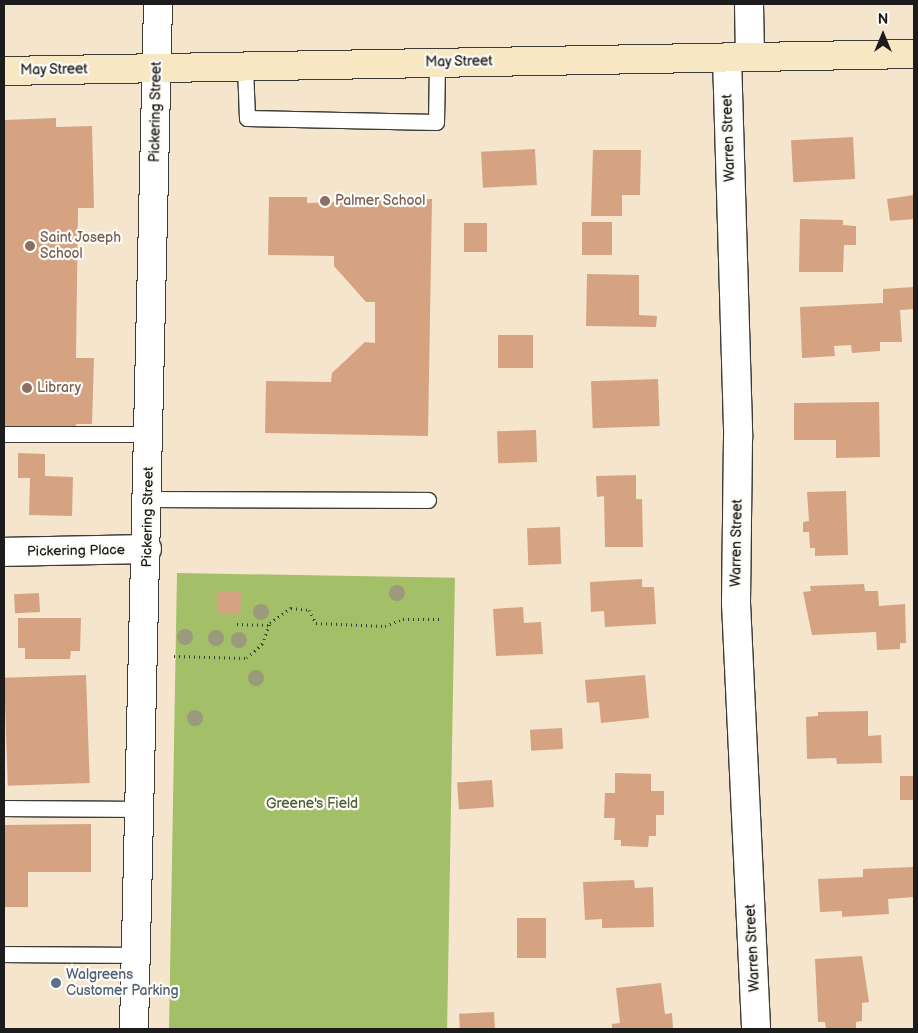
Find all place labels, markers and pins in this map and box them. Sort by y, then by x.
place label: Palmer School [335,193,426,209]
marker: Palmer School [319,195,331,207]
place label: Saint Joseph School [40,230,122,262]
marker: Saint Joseph School [24,240,36,252]
place label: Library [37,380,81,396]
marker: Library [21,382,33,394]
place label: Walgreens Customer Parking [66,967,179,1000]
marker: Walgreens Customer Parking [50,977,62,989]

